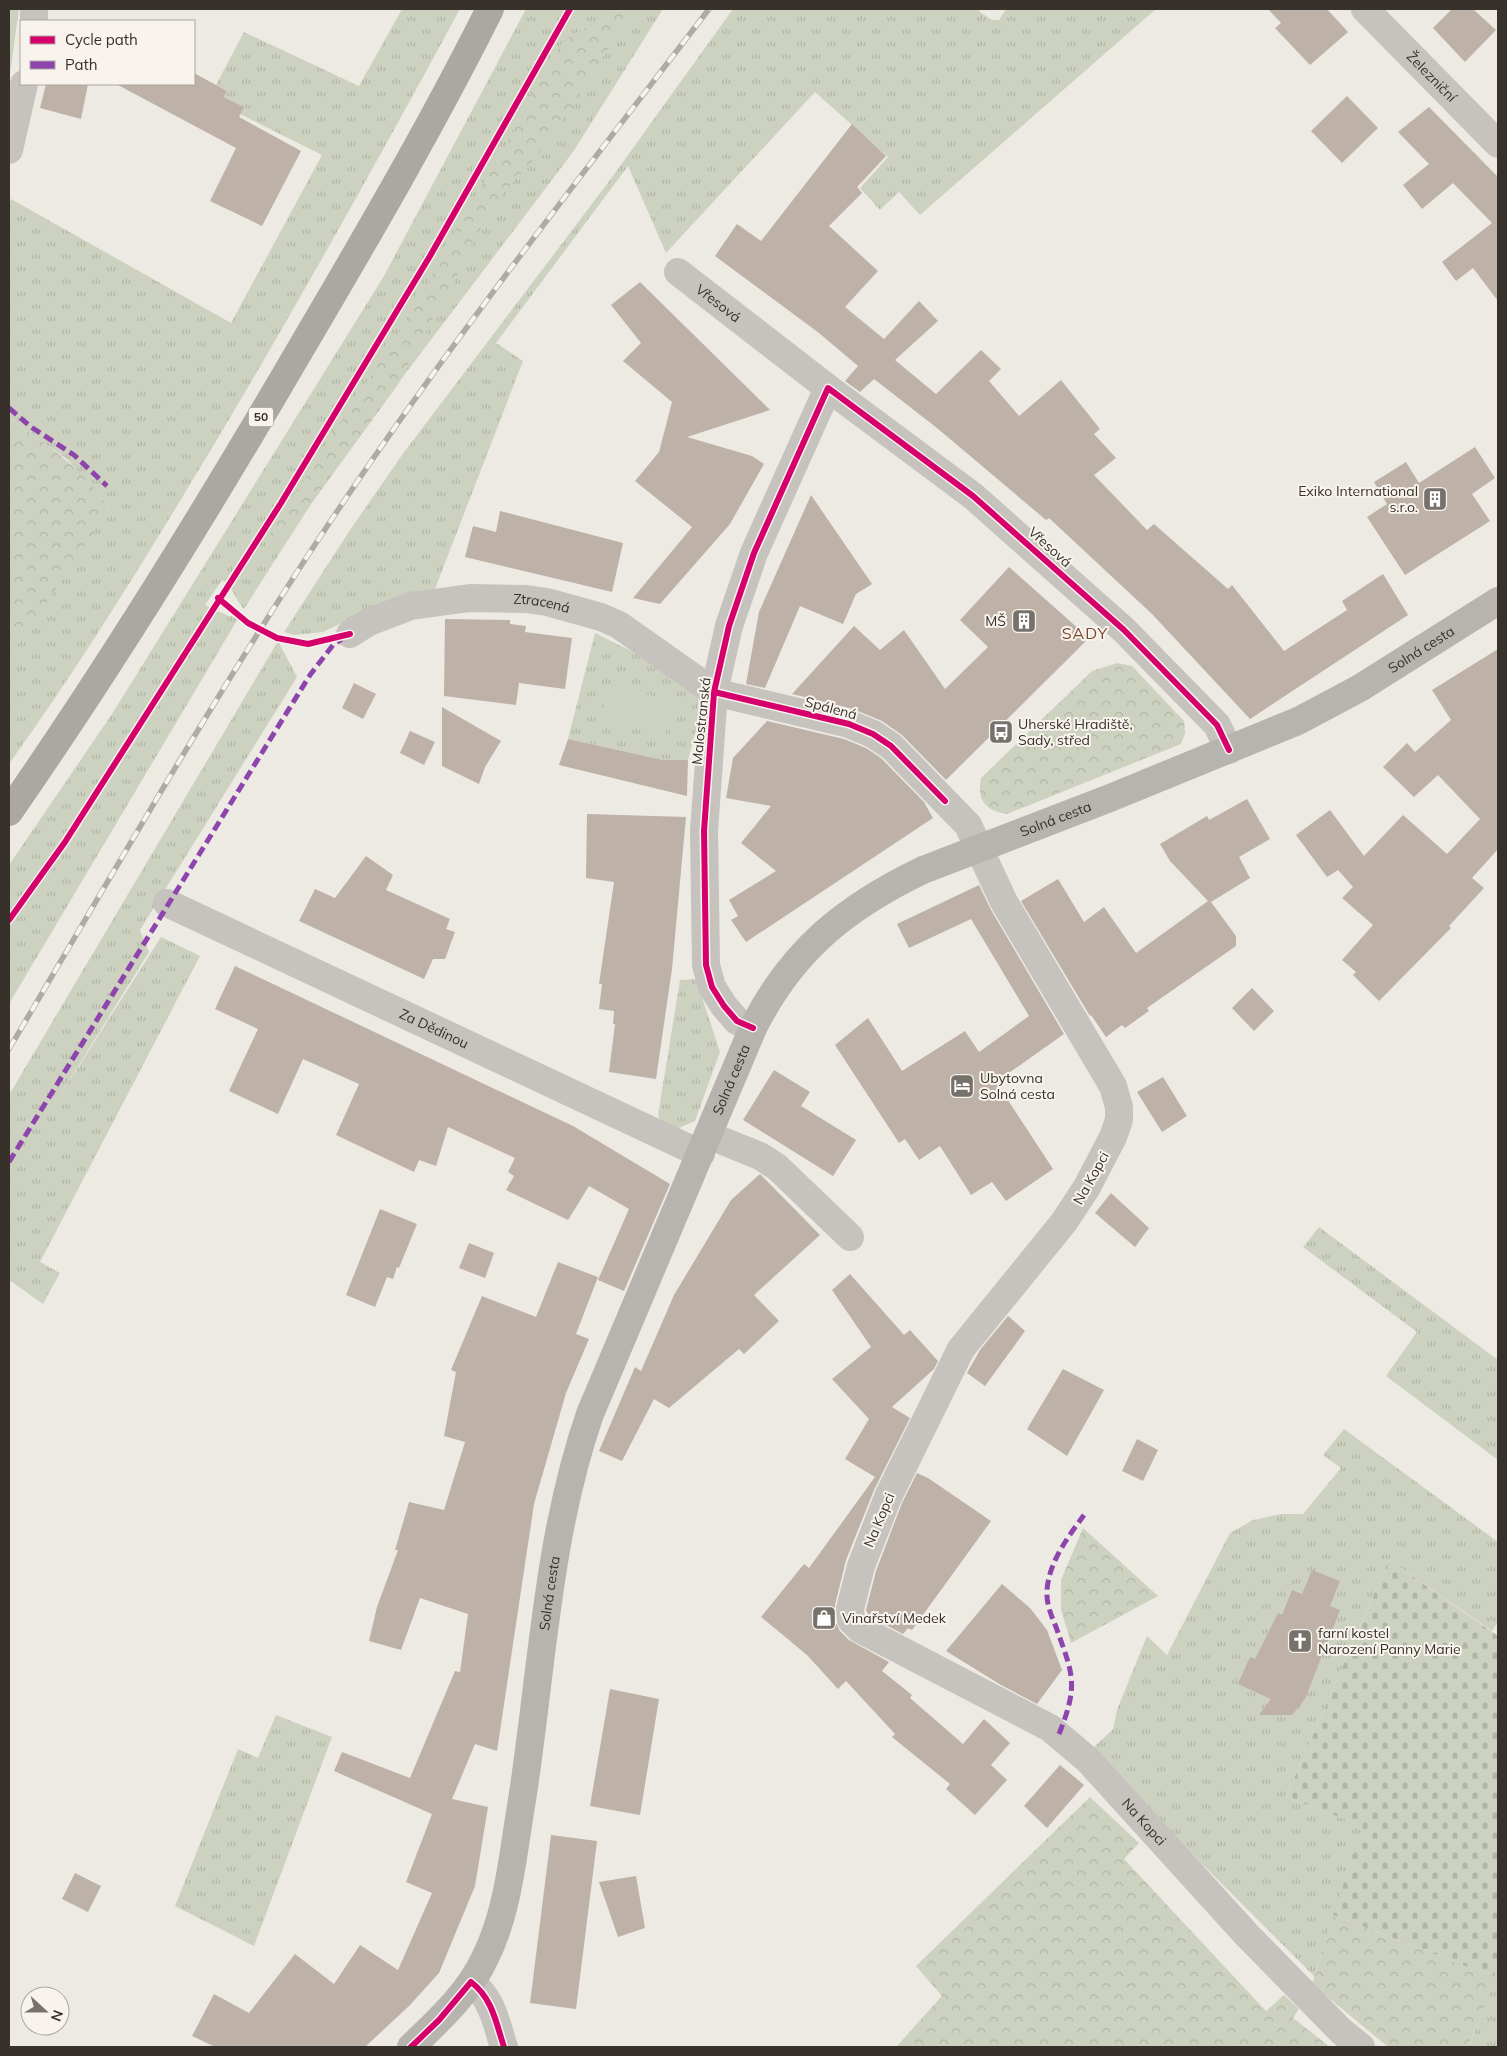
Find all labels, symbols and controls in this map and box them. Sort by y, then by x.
legend [20,20,195,85]
text: Cycle path [65,30,138,49]
street label: Železniční [1403,48,1461,106]
text: Path [65,55,97,74]
street label: Vřesová [692,280,745,326]
road number: 50 [248,408,274,427]
place label: Exiko International s.r.o. [1298,482,1418,516]
building icon: Exiko International s.r.o. [1422,486,1448,512]
street label: Vřesová [1025,523,1075,571]
street label: Ztracená [513,590,572,617]
building icon: MŠ [1011,608,1037,634]
place label: MŠ [985,612,1006,630]
street label: Solná cesta [1385,622,1458,677]
district label: SADY [1062,623,1108,643]
street label: Malostranská [687,676,715,766]
street label: Spálená [803,692,859,724]
place label: Uherské Hradiště, Sady, střed [1018,715,1133,749]
bus stop icon: Uherské Hradiště, Sady, střed [988,719,1014,745]
street label: Solná cesta [1017,797,1094,841]
street label: Za Dědinou [396,1005,471,1052]
street label: Solná cesta [708,1042,754,1118]
place label: Ubytovna Solná cesta [980,1069,1055,1103]
hotel icon: Ubytovna Solná cesta [949,1073,975,1099]
street label: Na Kopci [1069,1148,1113,1208]
street label: Na Kopci [859,1490,899,1550]
street label: Solná cesta [535,1555,564,1631]
shop icon: Vinařství Medek [811,1605,837,1631]
place label: Vinařství Medek [842,1609,947,1627]
place label: farní kostel Narození Panny Marie [1318,1624,1461,1658]
church icon: farní kostel Narození Panny Marie [1287,1628,1313,1654]
street label: Na Kopci [1118,1794,1170,1849]
north arrow [20,1986,70,2036]
text: N [47,2007,67,2024]

